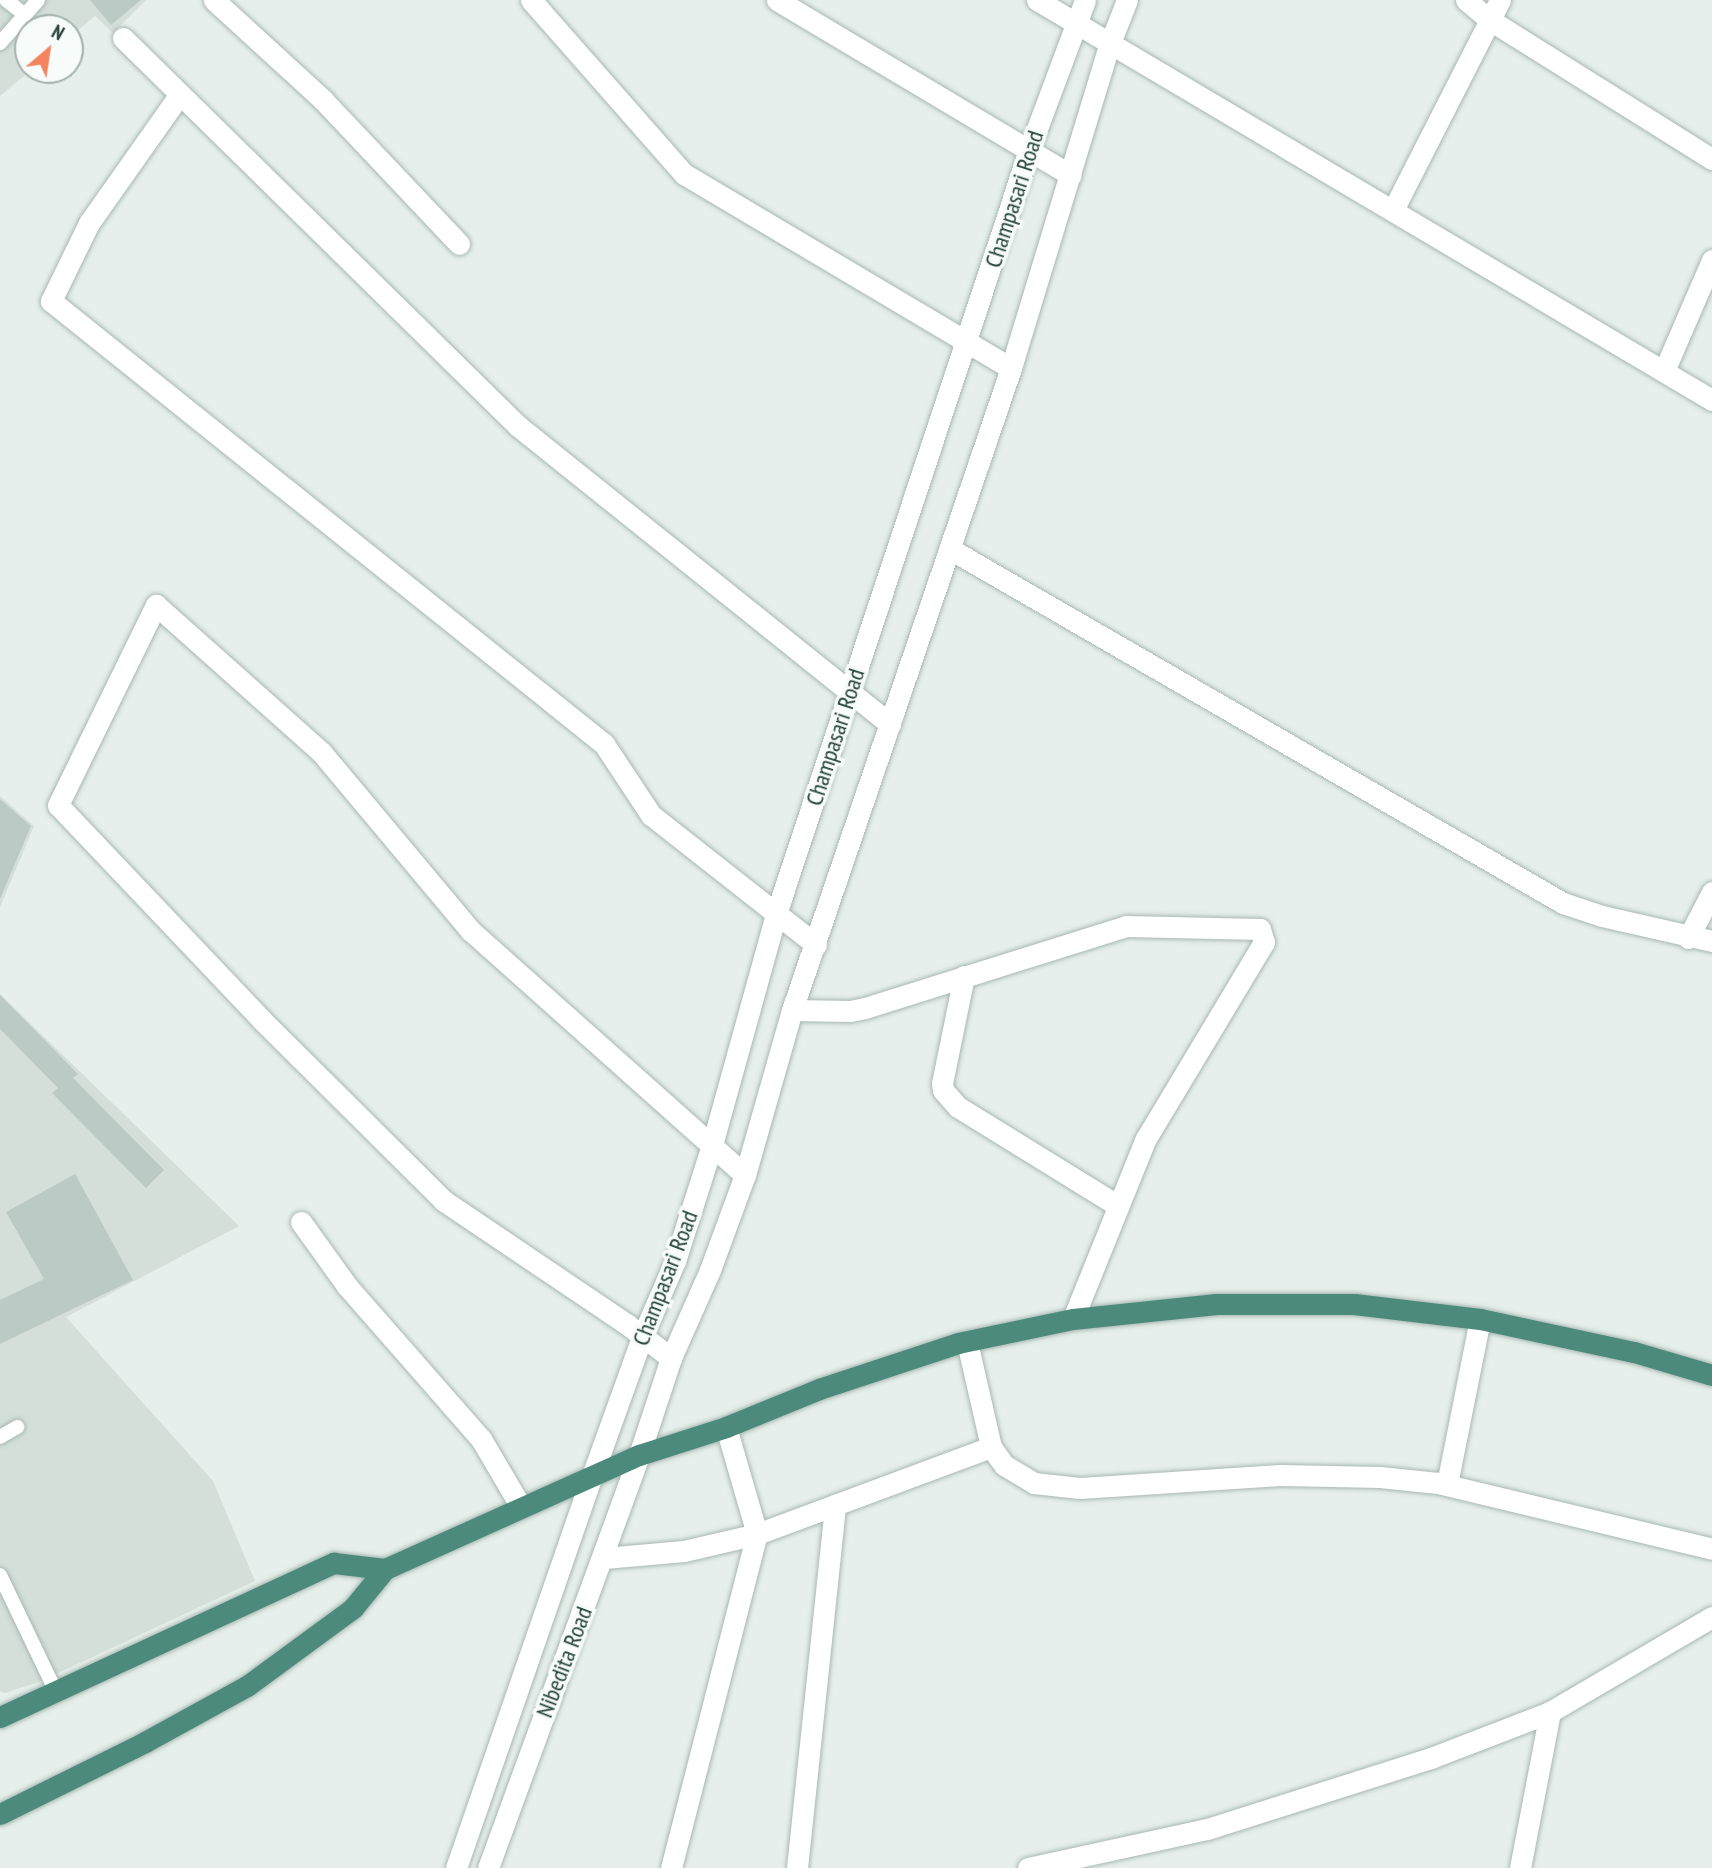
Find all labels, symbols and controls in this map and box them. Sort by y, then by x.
north arrow [14,14,84,84]
text: N [48,19,69,45]
street label: Champasari Road [978,127,1050,271]
street label: Champasari Road [799,665,871,809]
street label: Champasari Road [626,1206,704,1350]
street label: Nibedita Road [530,1603,598,1721]

